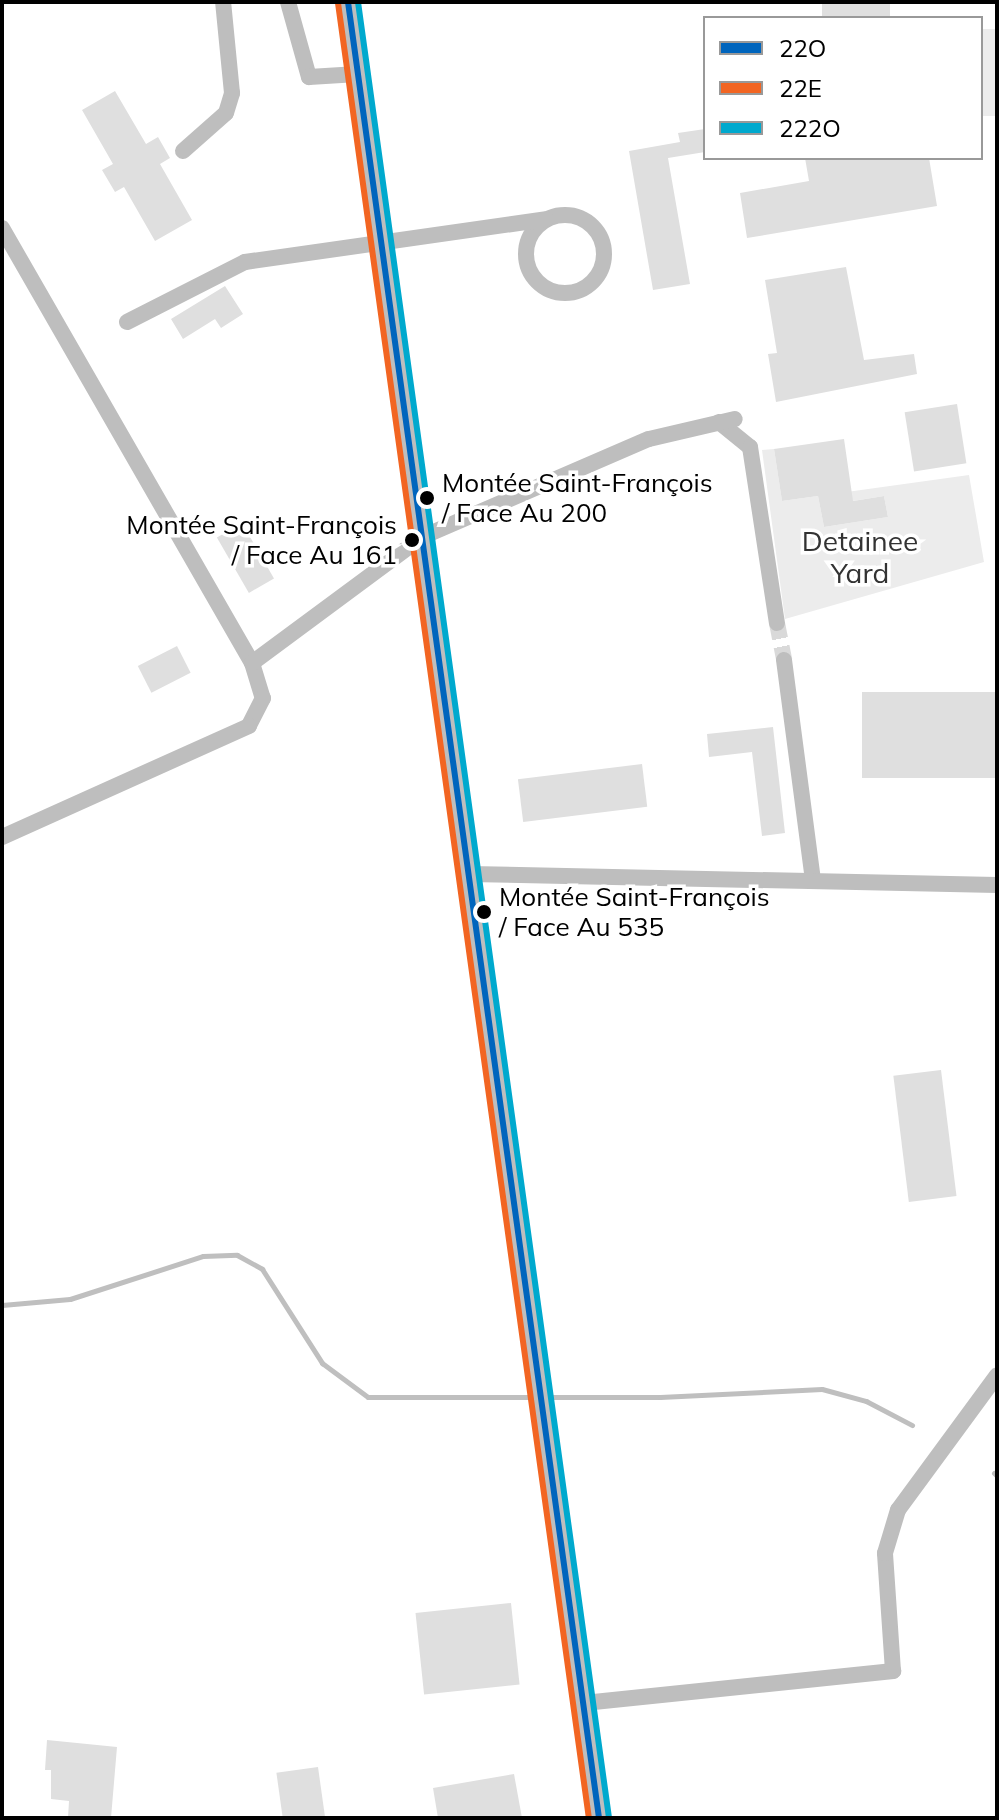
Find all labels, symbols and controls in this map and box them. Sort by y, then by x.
legend [703,16,983,160]
text: 22O [779,33,826,63]
text: 22E [779,73,822,103]
text: 222O [779,113,841,143]
place label: Montée Saint-François / Face Au 200 [442,467,713,528]
marker: Montée Saint-François / Face Au 200 [419,490,435,506]
place label: Montée Saint-François / Face Au 161 [126,509,397,570]
park label: Detainee Yard [802,524,918,590]
marker: Montée Saint-François / Face Au 161 [404,532,420,548]
place label: Montée Saint-François / Face Au 535 [499,881,770,942]
marker: Montée Saint-François / Face Au 535 [476,904,492,920]

